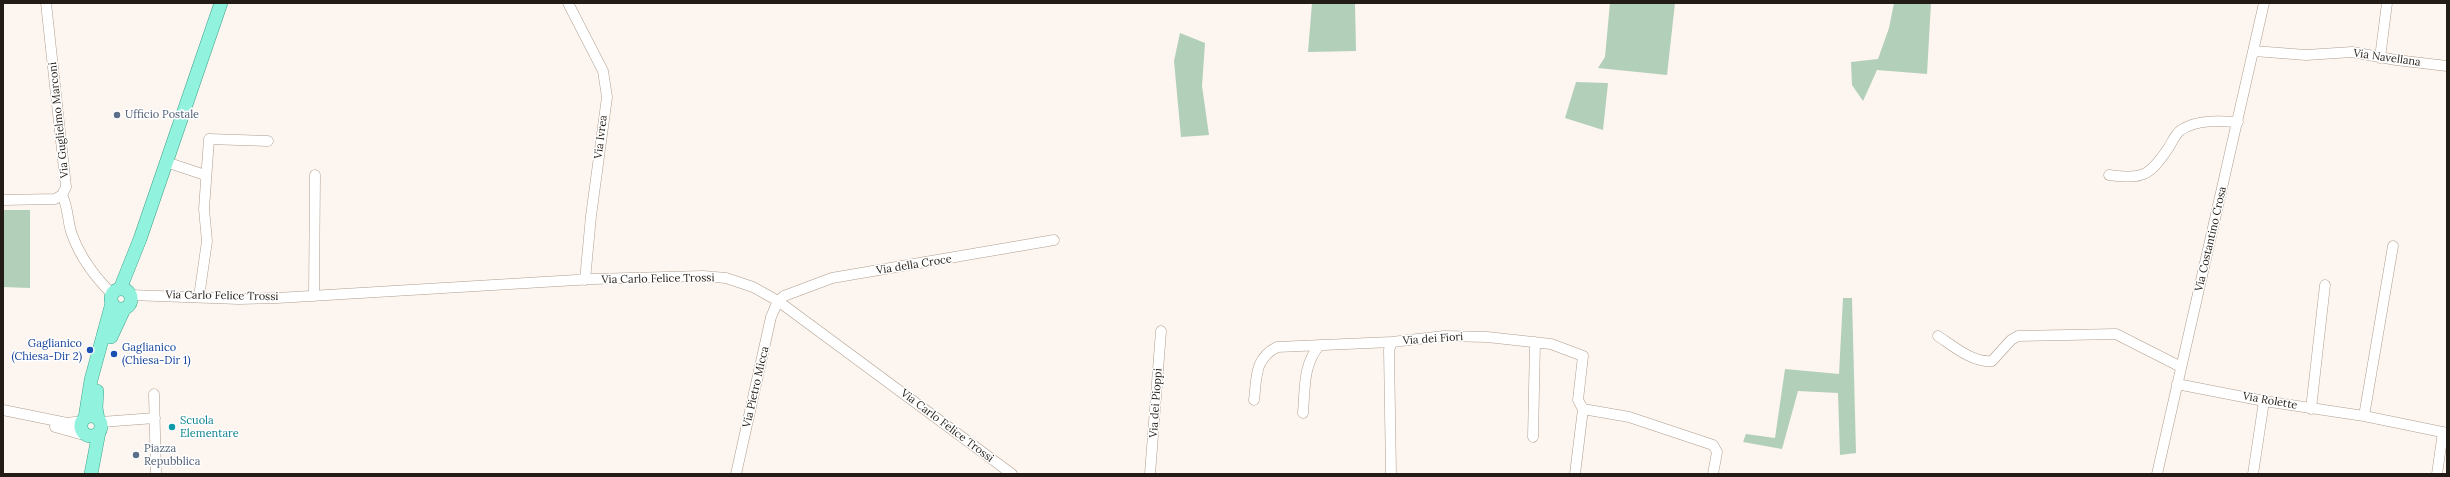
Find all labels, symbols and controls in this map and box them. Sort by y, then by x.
street label: Via Navellana [2352,47,2422,69]
street label: Via Guglielmo Marconi [46,61,72,179]
place label: Ufficio Postale [125,108,199,122]
marker: Ufficio Postale [112,110,122,120]
street label: Via Ivrea [592,114,610,160]
street label: Via Costantino Crosa [2192,185,2230,293]
street label: Via della Croce [875,253,953,277]
street label: Via Carlo Felice Trossi [601,271,715,287]
street label: Via Carlo Felice Trossi [165,288,279,304]
street label: Via dei Fiori [1402,330,1464,348]
place label: Gaglianico (Chiesa-Dir 2) [12,337,82,363]
place label: Gaglianico (Chiesa-Dir 1) [122,341,191,367]
marker: Gaglianico (Chiesa-Dir 2) [85,345,95,355]
street label: Via Pietro Micca [740,345,772,429]
marker: Gaglianico (Chiesa-Dir 1) [109,349,119,359]
street label: Via dei Pioppi [1147,368,1165,438]
street label: Via Carlo Felice Trossi [898,387,996,465]
street label: Via Rolette [2242,390,2298,412]
place label: Scuola Elementare [180,414,239,440]
marker: Scuola Elementare [167,422,177,432]
place label: Piazza Repubblica [144,442,200,468]
marker: Piazza Repubblica [131,450,141,460]

